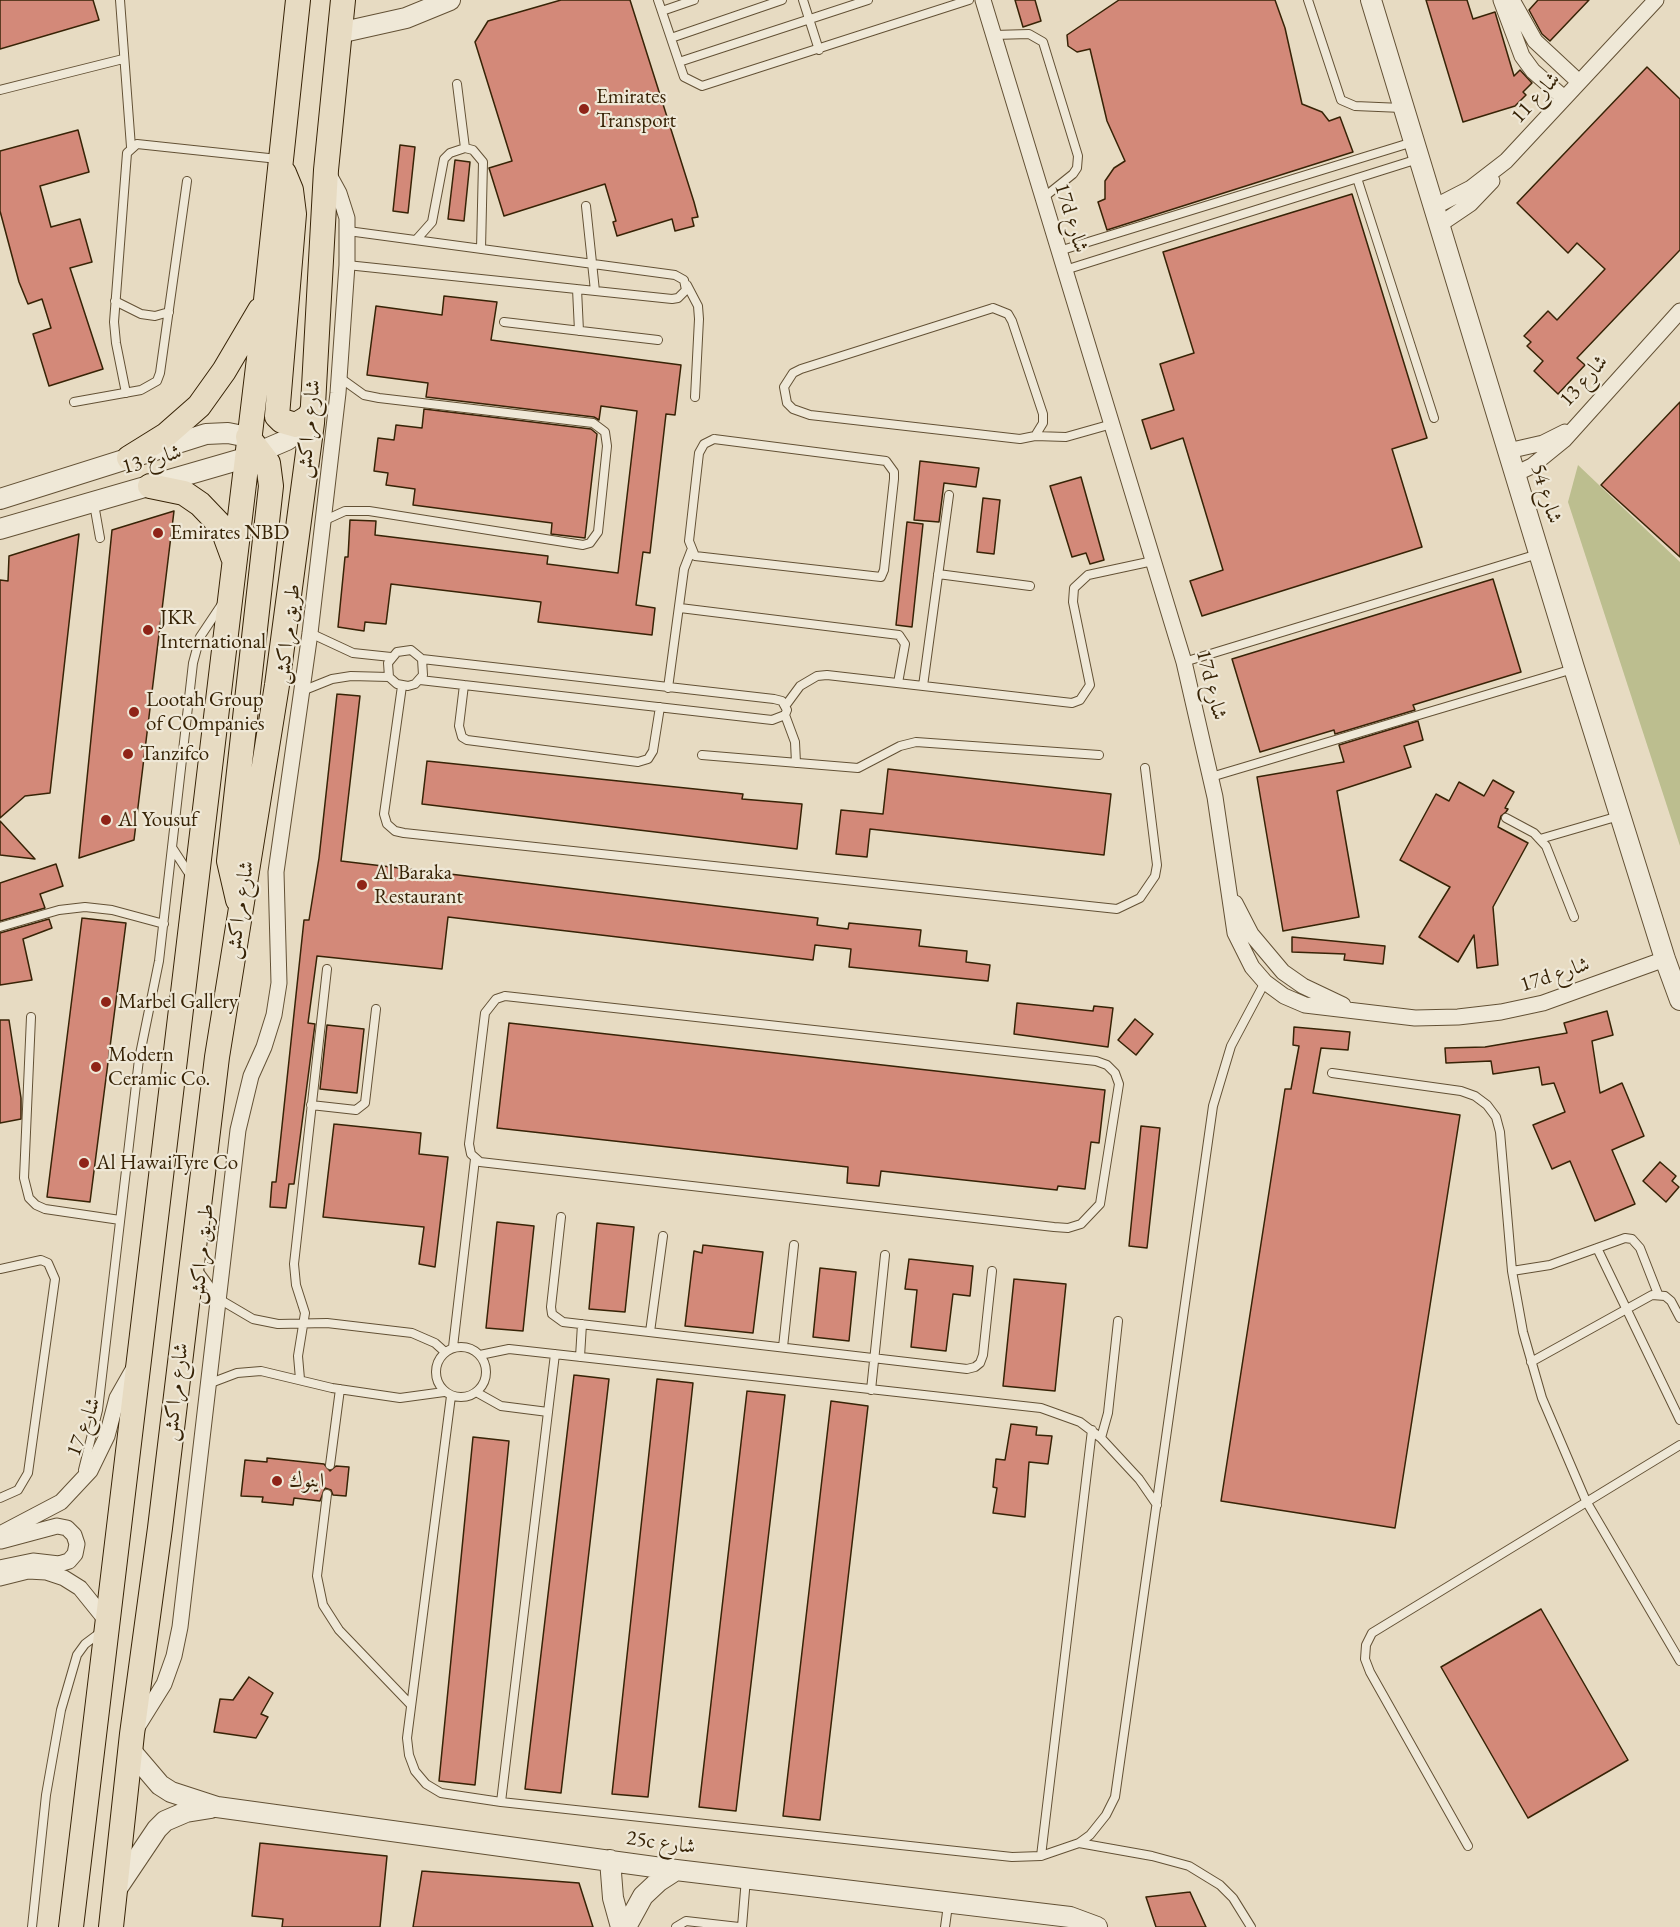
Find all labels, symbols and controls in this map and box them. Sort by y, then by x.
street label: شارع 11 [1506,67,1566,129]
place label: Emirates Transport [596,84,676,134]
marker: Emirates Transport [577,102,591,116]
street label: 17d شارع [1049,180,1093,256]
street label: شارع 13 [1554,350,1614,412]
street label: شارع مراكش [291,378,327,480]
street label: شارع 13 [119,440,185,480]
street label: شارع 54 [1525,461,1567,527]
place label: Emirates NBD [170,520,289,546]
marker: Emirates NBD [151,526,165,540]
street label: طريق مراكش [269,582,307,686]
place label: JKR International [160,605,266,655]
marker: JKR International [141,623,155,637]
street label: 17d شارع [1190,647,1232,723]
place label: Lootah Group of COmpanies [146,687,265,737]
marker: Lootah Group of COmpanies [127,705,141,719]
place label: Tanzifco [140,741,209,767]
marker: Tanzifco [121,747,135,761]
place label: Al Yousuf [118,807,198,833]
marker: Al Yousuf [99,813,113,827]
street label: شارع مراكش [220,859,260,961]
place label: Al Baraka Restaurant [374,860,463,910]
marker: Al Baraka Restaurant [355,878,369,892]
street label: 17d شارع [1517,952,1593,998]
place label: Marbel Gallery [118,989,238,1015]
marker: Marbel Gallery [99,995,113,1009]
place label: Modern Ceramic Co. [108,1042,210,1092]
marker: Modern Ceramic Co. [89,1060,103,1074]
place label: Al HawaiTyre Co [96,1150,238,1176]
marker: Al HawaiTyre Co [77,1156,91,1170]
street label: طريق مراكش [184,1203,220,1305]
street label: شارع مراكش [157,1341,195,1443]
street label: شارع 17 [61,1394,107,1460]
place label: اينوك [289,1468,324,1494]
marker: اينوك [270,1474,284,1488]
street label: 25c شارع [625,1826,697,1860]

